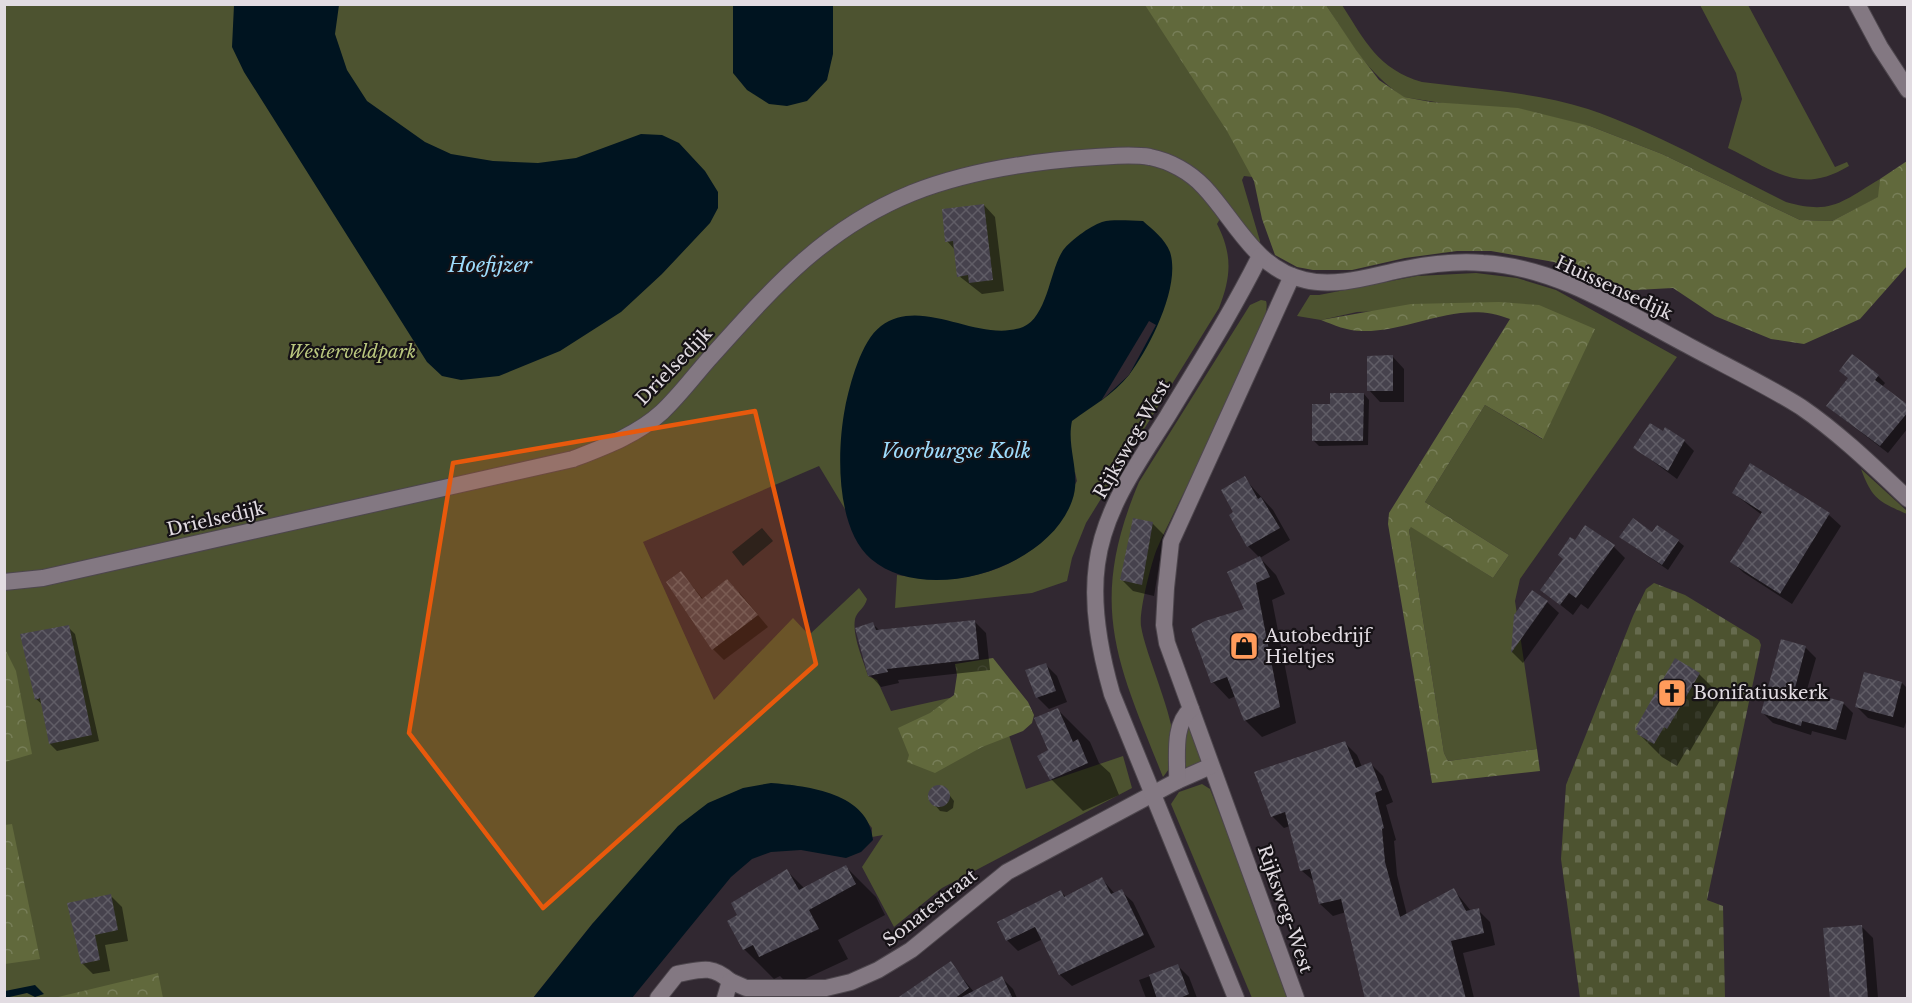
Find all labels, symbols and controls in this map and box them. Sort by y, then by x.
street label: Huissensedijk [1552,251,1676,325]
water label: Hoefijzer [447,253,533,277]
street label: Drielsedijk [631,322,717,410]
park label: Westerveldpark [288,341,416,363]
street label: Rijksweg-West [1089,375,1175,502]
water label: Voorburgse Kolk [881,439,1031,463]
street label: Drielsedijk [165,497,267,541]
place label: Autobedrijf Hieltjes [1264,625,1374,668]
shop icon: Autobedrijf Hieltjes [1228,630,1260,662]
church icon: Bonifatiuskerk [1656,677,1688,709]
place label: Bonifatiuskerk [1693,682,1828,704]
street label: Rijksweg-West [1253,842,1317,976]
street label: Sonatestraat [879,864,982,952]

